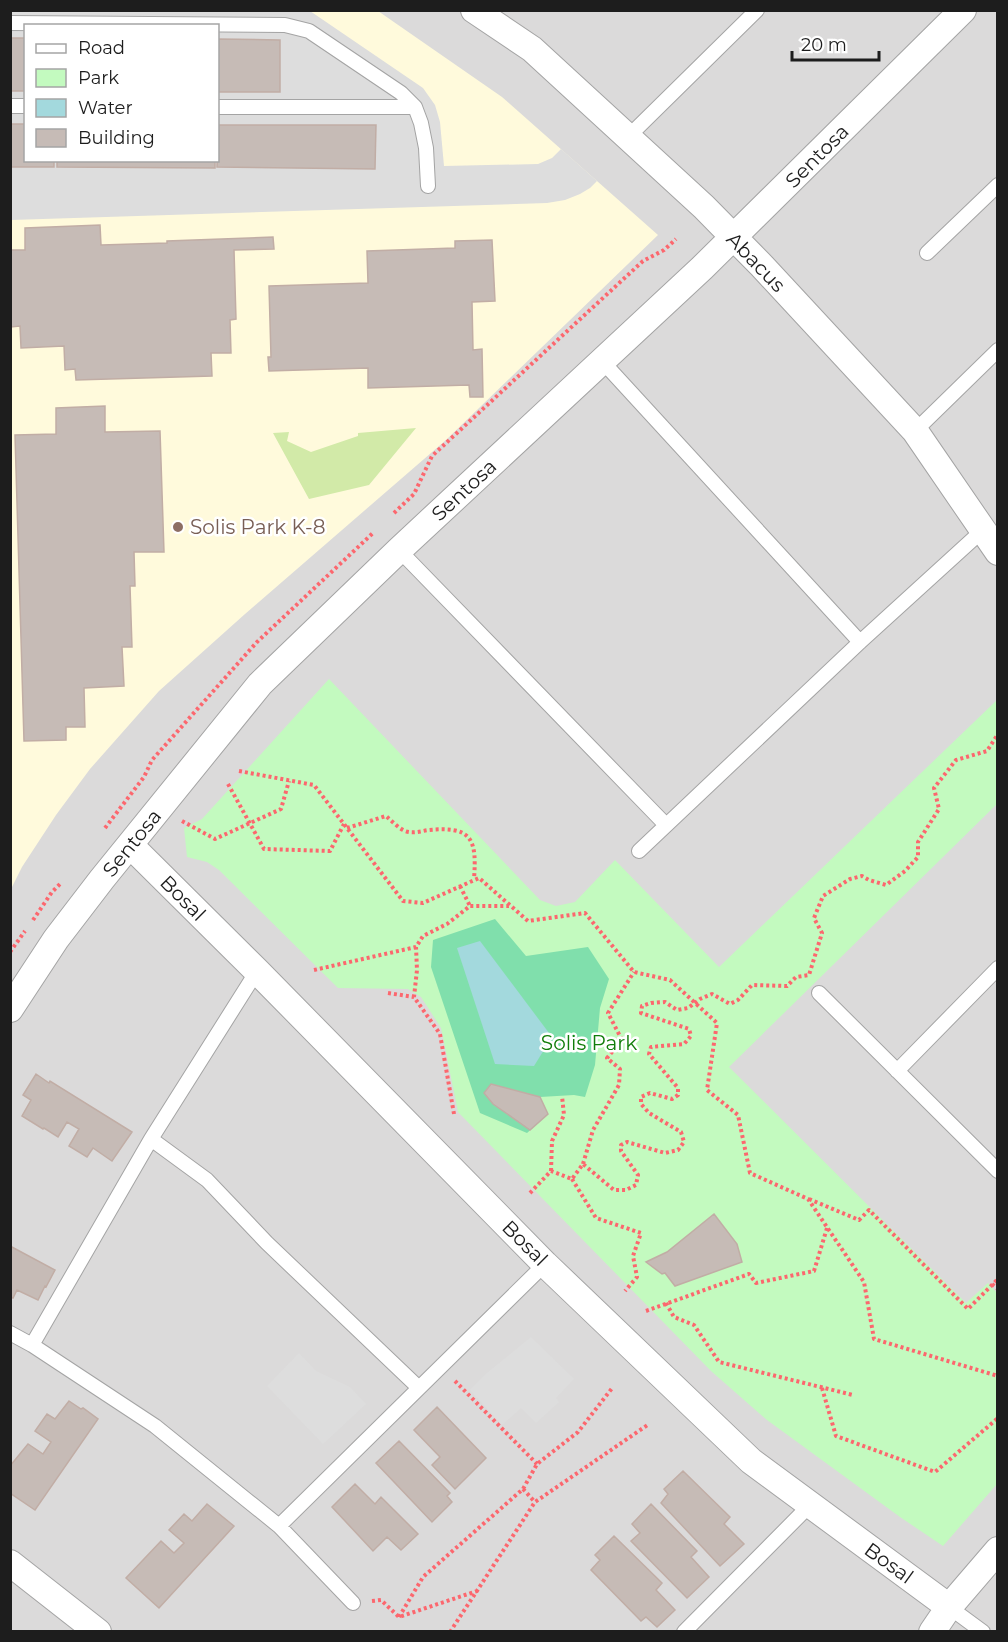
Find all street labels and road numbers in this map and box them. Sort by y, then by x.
street label: Sentosa [780,119,854,193]
street label: Abacus [722,227,791,297]
street label: Sentosa [427,454,501,526]
street label: Sentosa [98,804,166,882]
street label: Bosal [155,870,211,926]
street label: Bosal [497,1215,553,1271]
street label: Bosal [860,1537,918,1589]

